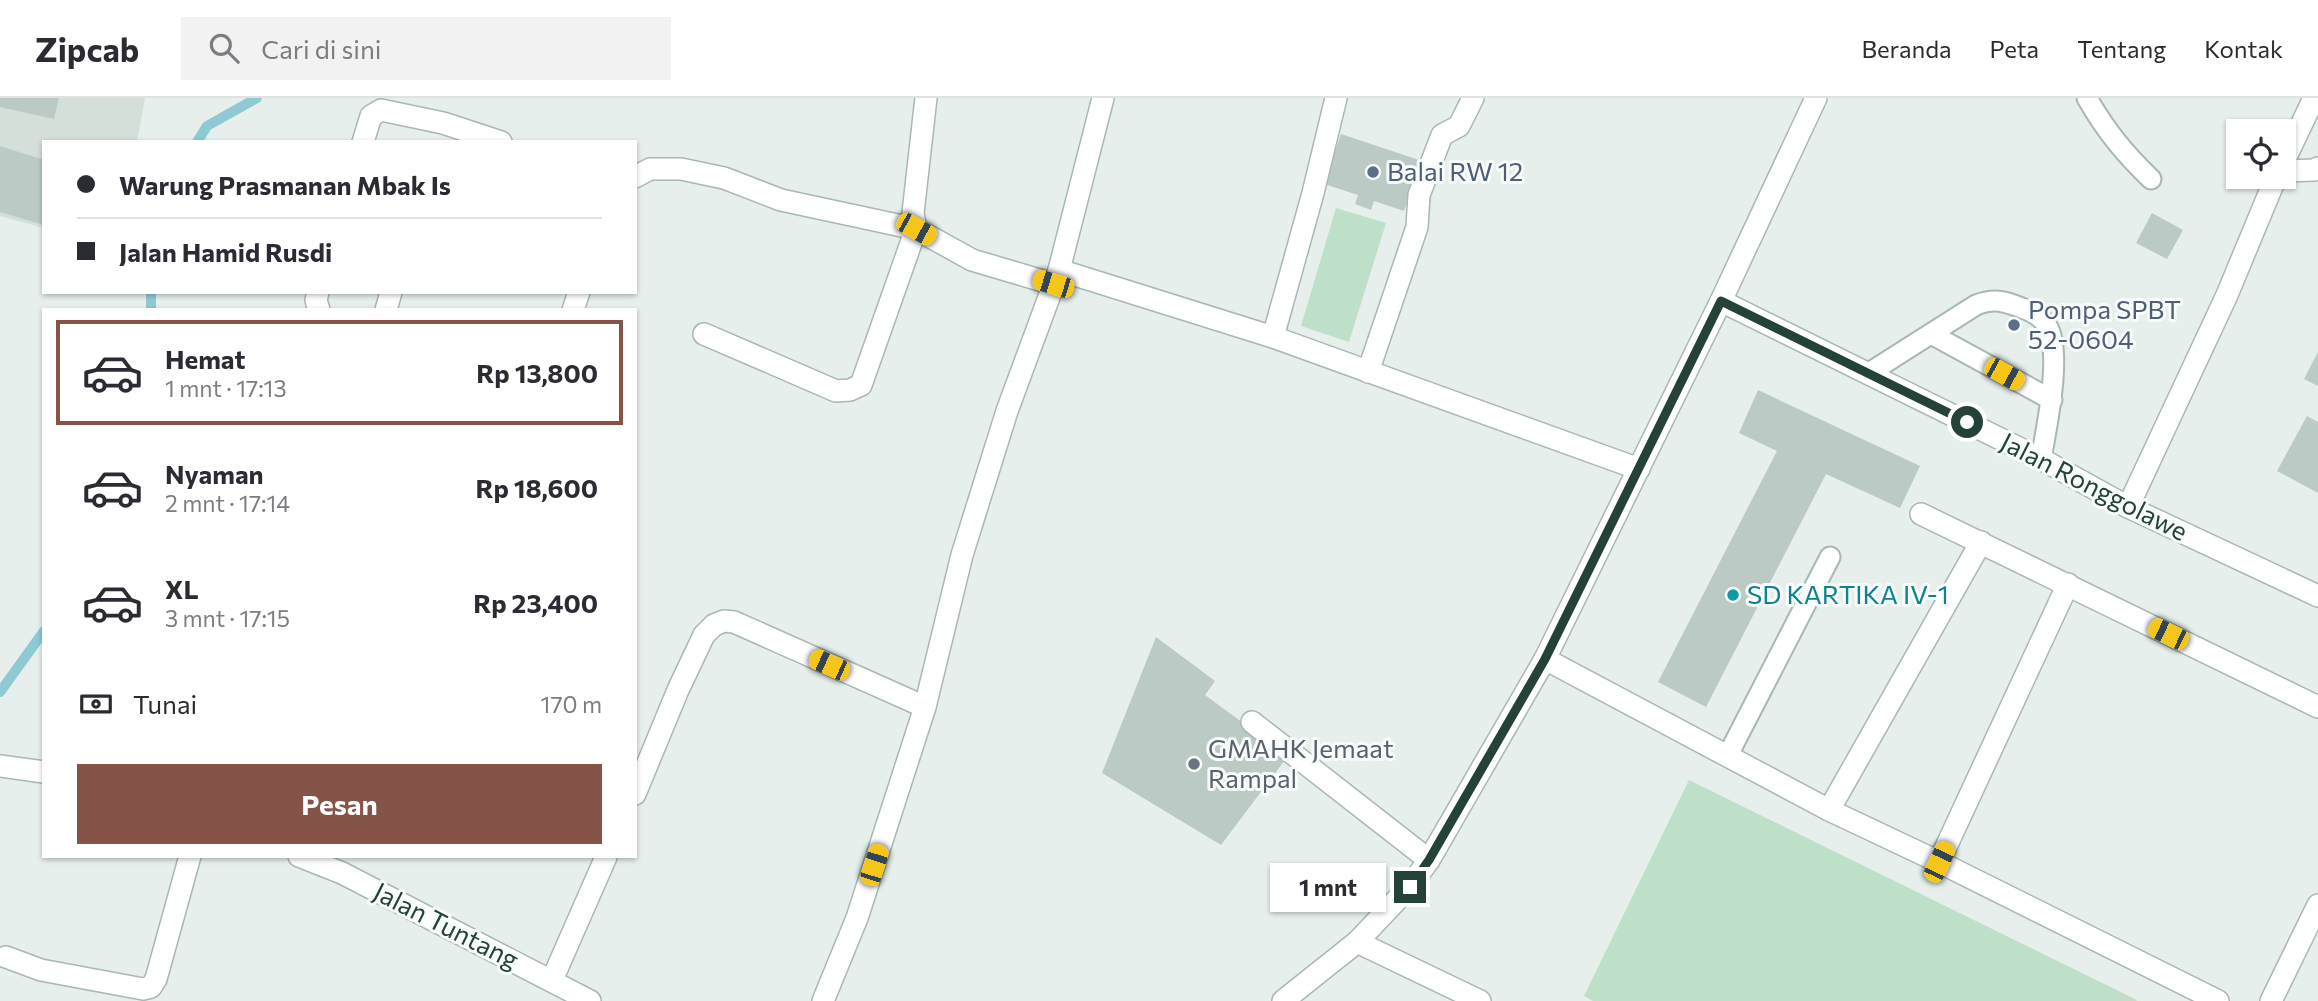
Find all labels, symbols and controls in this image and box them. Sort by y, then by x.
search box [181,17,671,80]
text: Zipcab [35,28,139,69]
icon: search [205,29,243,67]
text: Cari di sini [261,33,382,64]
text: Beranda [1861,34,1952,63]
text: Peta [1990,34,2039,63]
text: Tentang [2077,34,2166,63]
text: Kontak [2204,34,2283,63]
map controls [2226,119,2296,189]
button: locate [2226,119,2296,189]
place label: Balai RW 12 [1387,155,1523,186]
marker: Balai RW 12 [1365,164,1381,180]
text: Warung Prasmanan Mbak Is [119,169,451,200]
car [893,210,940,248]
text: Jalan Hamid Rusdi [119,236,332,267]
car [1030,268,1077,300]
place label: Pompa SPBT 52-0604 [2028,293,2181,354]
marker: Pompa SPBT 52-0604 [2006,317,2022,333]
icon: car [81,341,144,404]
text: Hemat [165,343,246,374]
car [1981,355,2028,393]
text: Rp 13,800 [476,357,598,388]
text: 1 mnt · 17:13 [165,374,287,402]
route start [1951,406,1983,438]
street label: Jalan Ronggolawe [1996,425,2193,546]
icon: car [81,456,144,519]
text: Nyaman [165,458,264,489]
text: Rp 18,600 [475,472,598,503]
text: 2 mnt · 17:14 [165,489,290,517]
icon: car [81,571,144,634]
text: XL [165,573,199,604]
place label: SD KARTIKA IV-1 [1747,578,1949,609]
text: Rp 23,400 [473,587,598,618]
marker: SD KARTIKA IV-1 [1725,587,1741,603]
text: 3 mnt · 17:15 [165,604,290,632]
car [2145,615,2192,653]
car [806,647,853,683]
icon: cash [77,685,115,723]
text: Tunai [133,688,197,719]
text: 170 m [541,690,602,718]
place label: GMAHK Jemaat Rampal [1208,732,1394,793]
marker: GMAHK Jemaat Rampal [1186,756,1202,772]
button: Pesan [77,764,602,844]
car [1921,839,1958,885]
car [858,842,891,888]
callout: 1 mnt [1270,862,1386,912]
route end [1394,871,1426,903]
text: 1 mnt [1299,873,1357,901]
street label: Jalan Tuntang [369,875,524,974]

